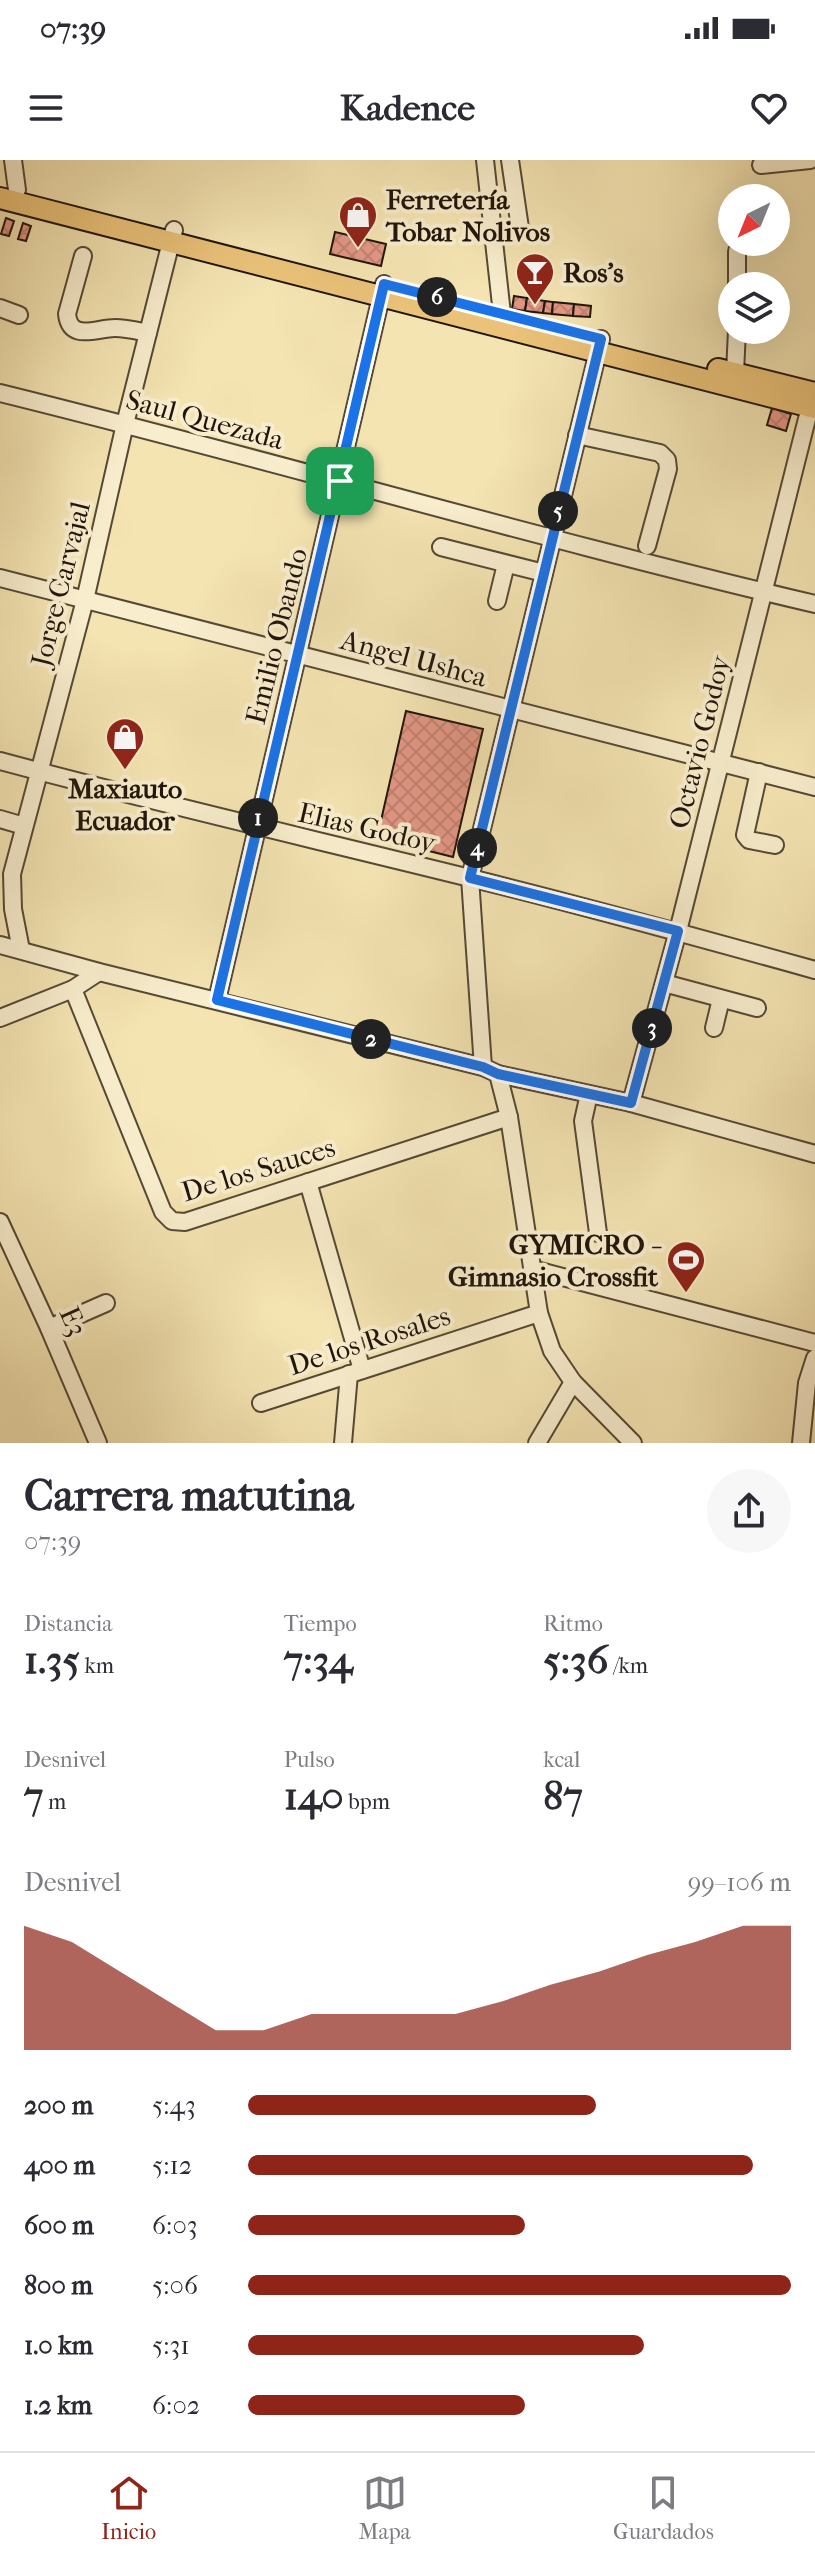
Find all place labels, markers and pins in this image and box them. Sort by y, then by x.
place label: Ferretería Tobar Nolivos [385,183,550,248]
shop icon: Ferretería Tobar Nolivos [337,194,379,249]
bar icon: Ros's [514,251,556,306]
place label: Ros's [563,256,624,289]
pin: 6 [417,277,457,317]
pin [306,447,374,515]
pin: 5 [538,491,578,531]
shop icon: Maxiauto Ecuador [104,716,146,771]
place label: Maxiauto Ecuador [68,772,182,837]
pin: 1 [238,798,278,838]
pin: 4 [457,828,497,868]
pin: 3 [632,1008,672,1048]
pin: 2 [351,1019,391,1059]
place label: GYMICRO - Gimnasio Crossfit [448,1228,662,1293]
sports icon: GYMICRO - Gimnasio Crossfit [665,1239,707,1294]

